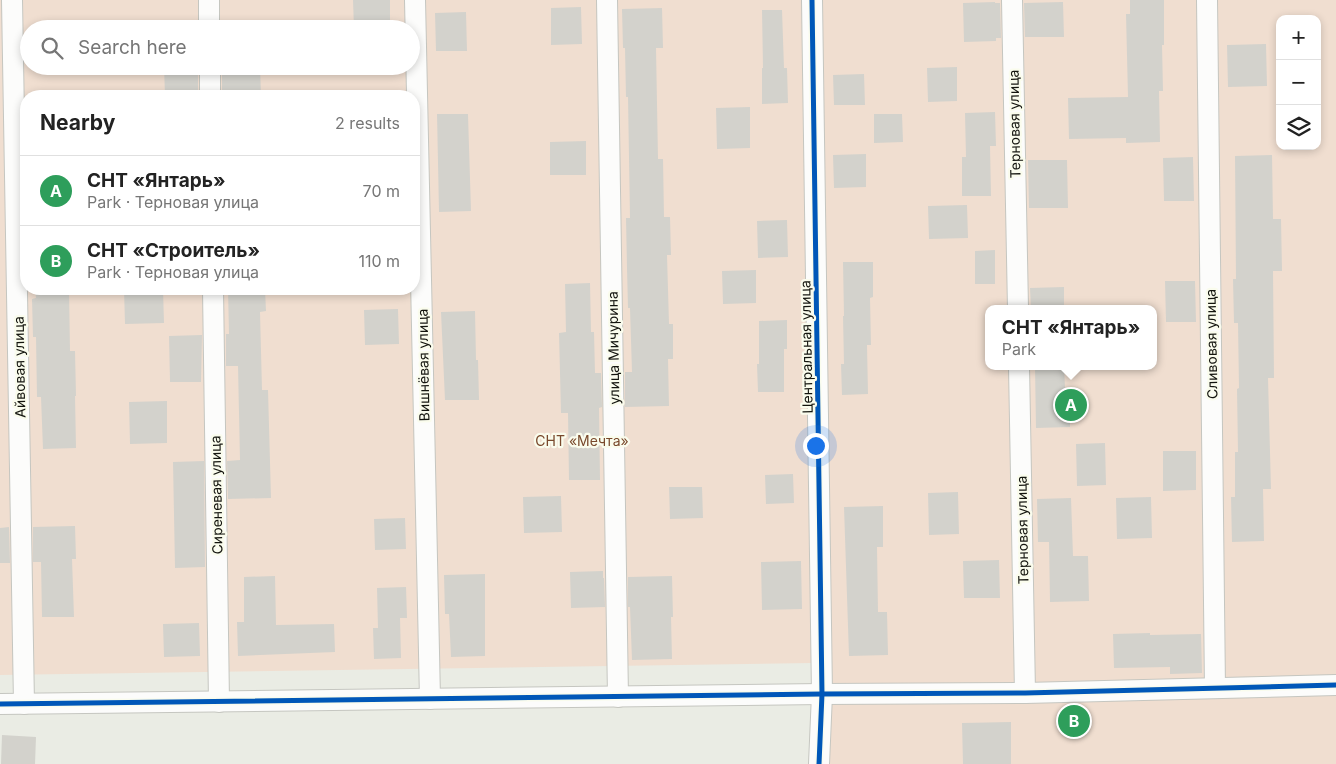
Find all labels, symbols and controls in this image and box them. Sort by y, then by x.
map controls [1276,15,1321,150]
button: + [1276,15,1321,60]
search box [20,20,420,75]
icon: search [38,34,66,62]
text: Search here [78,36,187,59]
button: − [1276,60,1321,105]
street label: Терновая улица [1005,70,1023,178]
button: layers [1276,105,1321,150]
text: Nearby [40,110,115,135]
text: 2 results [335,113,400,133]
text: СНТ «Янтарь» [87,169,225,192]
text: A [50,181,62,201]
text: 70 m [363,181,400,201]
text: Park · Терновая улица [87,192,259,212]
text: СНТ «Строитель» [87,239,260,262]
text: B [51,251,61,271]
text: 110 m [358,251,400,271]
text: Park · Терновая улица [87,262,259,282]
street label: Центральная улица [796,280,816,414]
street label: Сливовая улица [1202,289,1220,399]
street label: улица Мичурина [604,291,622,405]
popup [985,305,1157,370]
street label: Вишнёвая улица [414,309,432,421]
street label: Айвовая улица [10,316,28,418]
text: СНТ «Янтарь» [1002,316,1140,339]
text: Park [1002,339,1036,359]
pin: A [1055,386,1087,424]
park label: СНТ «Мечта» [535,432,629,449]
your location [803,433,829,459]
street label: Сиреневая улица [206,435,226,555]
street label: Терновая улица [1013,476,1031,584]
pin: B [1058,702,1090,740]

